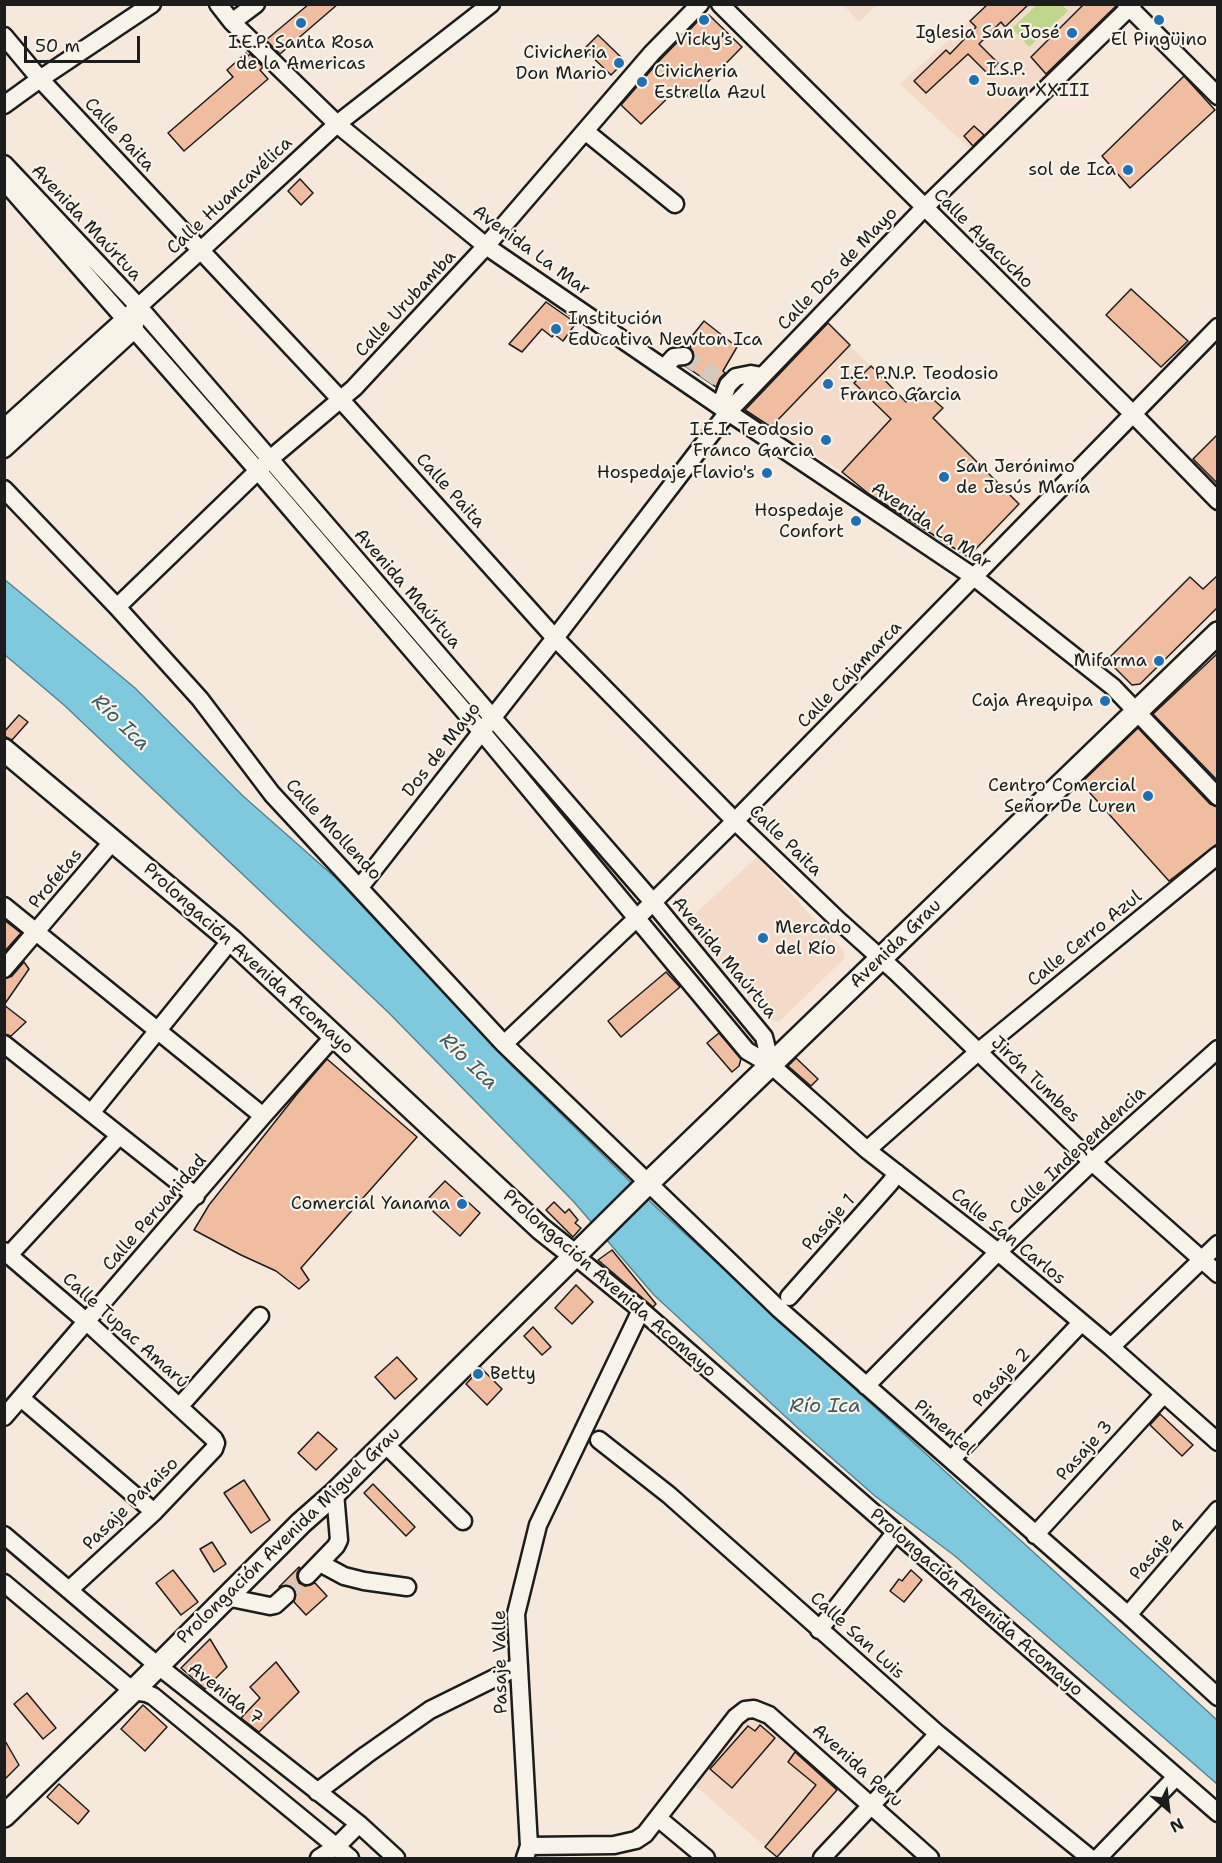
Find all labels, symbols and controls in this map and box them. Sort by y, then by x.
marker: Vicky's [697,13,711,27]
marker: El Pingüino [1152,13,1166,27]
marker: I.E.P. Santa Rosa de la Americas [294,16,308,30]
place label: Iglesia San José [916,22,1060,44]
scale bar [27,24,142,62]
marker: Iglesia San José [1065,26,1079,40]
place label: Vicky's [675,29,733,51]
place label: El Pingüino [1111,29,1207,51]
place label: I.E.P. Santa Rosa de la Americas [228,32,374,74]
text: 50 m [35,34,80,58]
place label: Civicheria Don Mario [515,42,607,84]
marker: Civicheria Don Mario [612,56,626,70]
place label: I.S.P. Juan XXIII [986,59,1089,101]
place label: Civicheria Estrella Azul [654,61,766,104]
marker: I.S.P. Juan XXIII [967,73,981,87]
marker: Civicheria Estrella Azul [635,75,649,89]
street label: Calle Paita [79,94,159,176]
street label: Calle Huancavélica [163,132,297,260]
place label: sol de Ica [1028,159,1116,181]
street label: Avenida Maúrtua [26,160,146,286]
marker: sol de Ica [1121,163,1135,177]
street label: Calle Ayacucho [928,184,1038,294]
street label: Avenida La Mar [468,201,594,301]
street label: Calle Dos de Mayo [774,203,902,335]
street label: Calle Urubamba [351,246,461,362]
place label: Institución Educativa Newton Ica [568,308,762,350]
marker: Institución Educativa Newton Ica [549,322,563,336]
place label: I.E. P.N.P. Teodosio Franco Garcia [840,363,999,406]
marker: I.E. P.N.P. Teodosio Franco Garcia [821,377,835,391]
place label: I.E.I. Teodosio Franco Garcia [690,419,814,462]
marker: I.E.I. Teodosio Franco Garcia [819,433,833,447]
street label: Calle Paita [411,449,489,533]
place label: San Jerónimo de Jesús María [956,456,1090,498]
place label: Hospedaje Flavio's [597,462,755,484]
marker: Hospedaje Flavio's [760,466,774,480]
marker: San Jerónimo de Jesús María [937,470,951,484]
street label: Avenida La Mar [867,478,995,574]
place label: Hospedaje Confort [754,500,844,542]
marker: Hospedaje Confort [849,514,863,528]
street label: Avenida Maúrtua [349,525,465,653]
street label: Calle Cajamarca [793,617,907,733]
place label: Mifarma [1074,650,1147,672]
marker: Mifarma [1152,654,1166,668]
water label: Río Ica [86,690,154,756]
place label: Caja Arequipa [971,690,1093,712]
marker: Caja Arequipa [1098,694,1112,708]
street label: Dos de Mayo [398,698,486,802]
street label: Calle Mollendo [281,775,385,885]
place label: Centro Comercial Señor De Luren [988,775,1136,818]
marker: Centro Comercial Señor De Luren [1141,789,1155,803]
street label: Calle Paita [744,801,826,881]
street label: Profetas [25,845,87,913]
street label: Prolongación Avenida Acomayo [138,859,358,1059]
street label: Calle Cerro Azul [1023,886,1147,992]
street label: Avenida Maúrtua [667,893,781,1023]
street label: Avenida Grau [846,895,946,993]
place label: Mercado del Río [775,917,851,960]
marker: Mercado del Río [756,931,770,945]
water label: Río Ica [434,1029,502,1095]
street label: Jirón Tumbes [986,1032,1084,1128]
street label: Calle Independencia [1005,1082,1151,1220]
street label: Calle Peruanidad [98,1150,212,1276]
street label: Calle San Carlos [946,1184,1070,1290]
street label: Prolongación Avenida Acomayo [498,1185,720,1383]
street label: Pasaje 1 [798,1190,860,1256]
place label: Comercial Yanama [291,1193,450,1215]
marker: Comercial Yanama [455,1197,469,1211]
street label: Calle Tupac Amarú [57,1269,193,1393]
street label: Pasaje 2 [969,1344,1035,1412]
place label: Betty [490,1363,536,1385]
marker: Betty [471,1367,485,1381]
water label: Río Ica [789,1395,861,1419]
street label: Pimentel [909,1395,979,1461]
street label: Pasaje 3 [1052,1416,1118,1486]
street label: Prolongación Avenida Miguel Grau [173,1423,405,1649]
street label: Pasaje Paraiso [79,1453,183,1555]
street label: Prolongación Avenida Acomayo [865,1504,1087,1702]
street label: Pasaje 4 [1126,1515,1190,1585]
street label: Calle San Luis [805,1588,909,1684]
street label: Pasaje Valle [489,1610,513,1714]
street label: Avenida 7 [183,1658,267,1730]
street label: Avenida Peru [807,1720,907,1812]
north arrow [1138,1779,1198,1839]
text: N [1166,1813,1187,1838]

